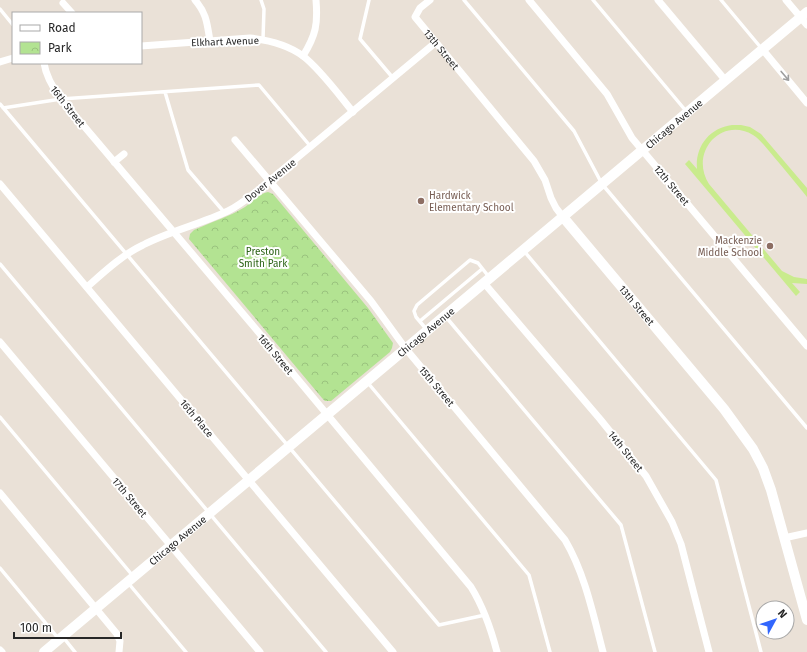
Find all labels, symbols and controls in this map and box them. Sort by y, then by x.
legend [12,12,142,64]
text: Road [48,21,76,35]
street label: 13th Street [421,27,461,73]
street label: Elkhart Avenue [191,35,259,49]
text: Park [48,41,72,55]
one-way arrow [780,71,789,82]
street label: 16th Street [47,84,87,130]
street label: Chicago Avenue [643,97,705,152]
street label: Dover Avenue [243,157,299,205]
street label: 12th Street [651,163,692,208]
place label: Hardwick Elementary School [429,190,514,214]
marker: Hardwick Elementary School [416,196,426,206]
place label: Mackenzie Middle School [698,235,762,259]
marker: Mackenzie Middle School [765,241,775,251]
park label: Preston Smith Park [239,246,288,270]
street label: 13th Street [616,283,657,329]
street label: Chicago Avenue [395,305,457,360]
street label: 16th Street [255,332,296,378]
street label: 15th Street [416,364,457,409]
street label: 16th Place [177,397,216,440]
street label: 14th Street [605,429,646,475]
street label: 17th Street [109,475,150,520]
street label: Chicago Avenue [147,514,209,568]
north arrow [755,600,795,640]
text: N [775,607,790,621]
scale bar [14,614,121,640]
text: 100 m [20,621,52,635]

